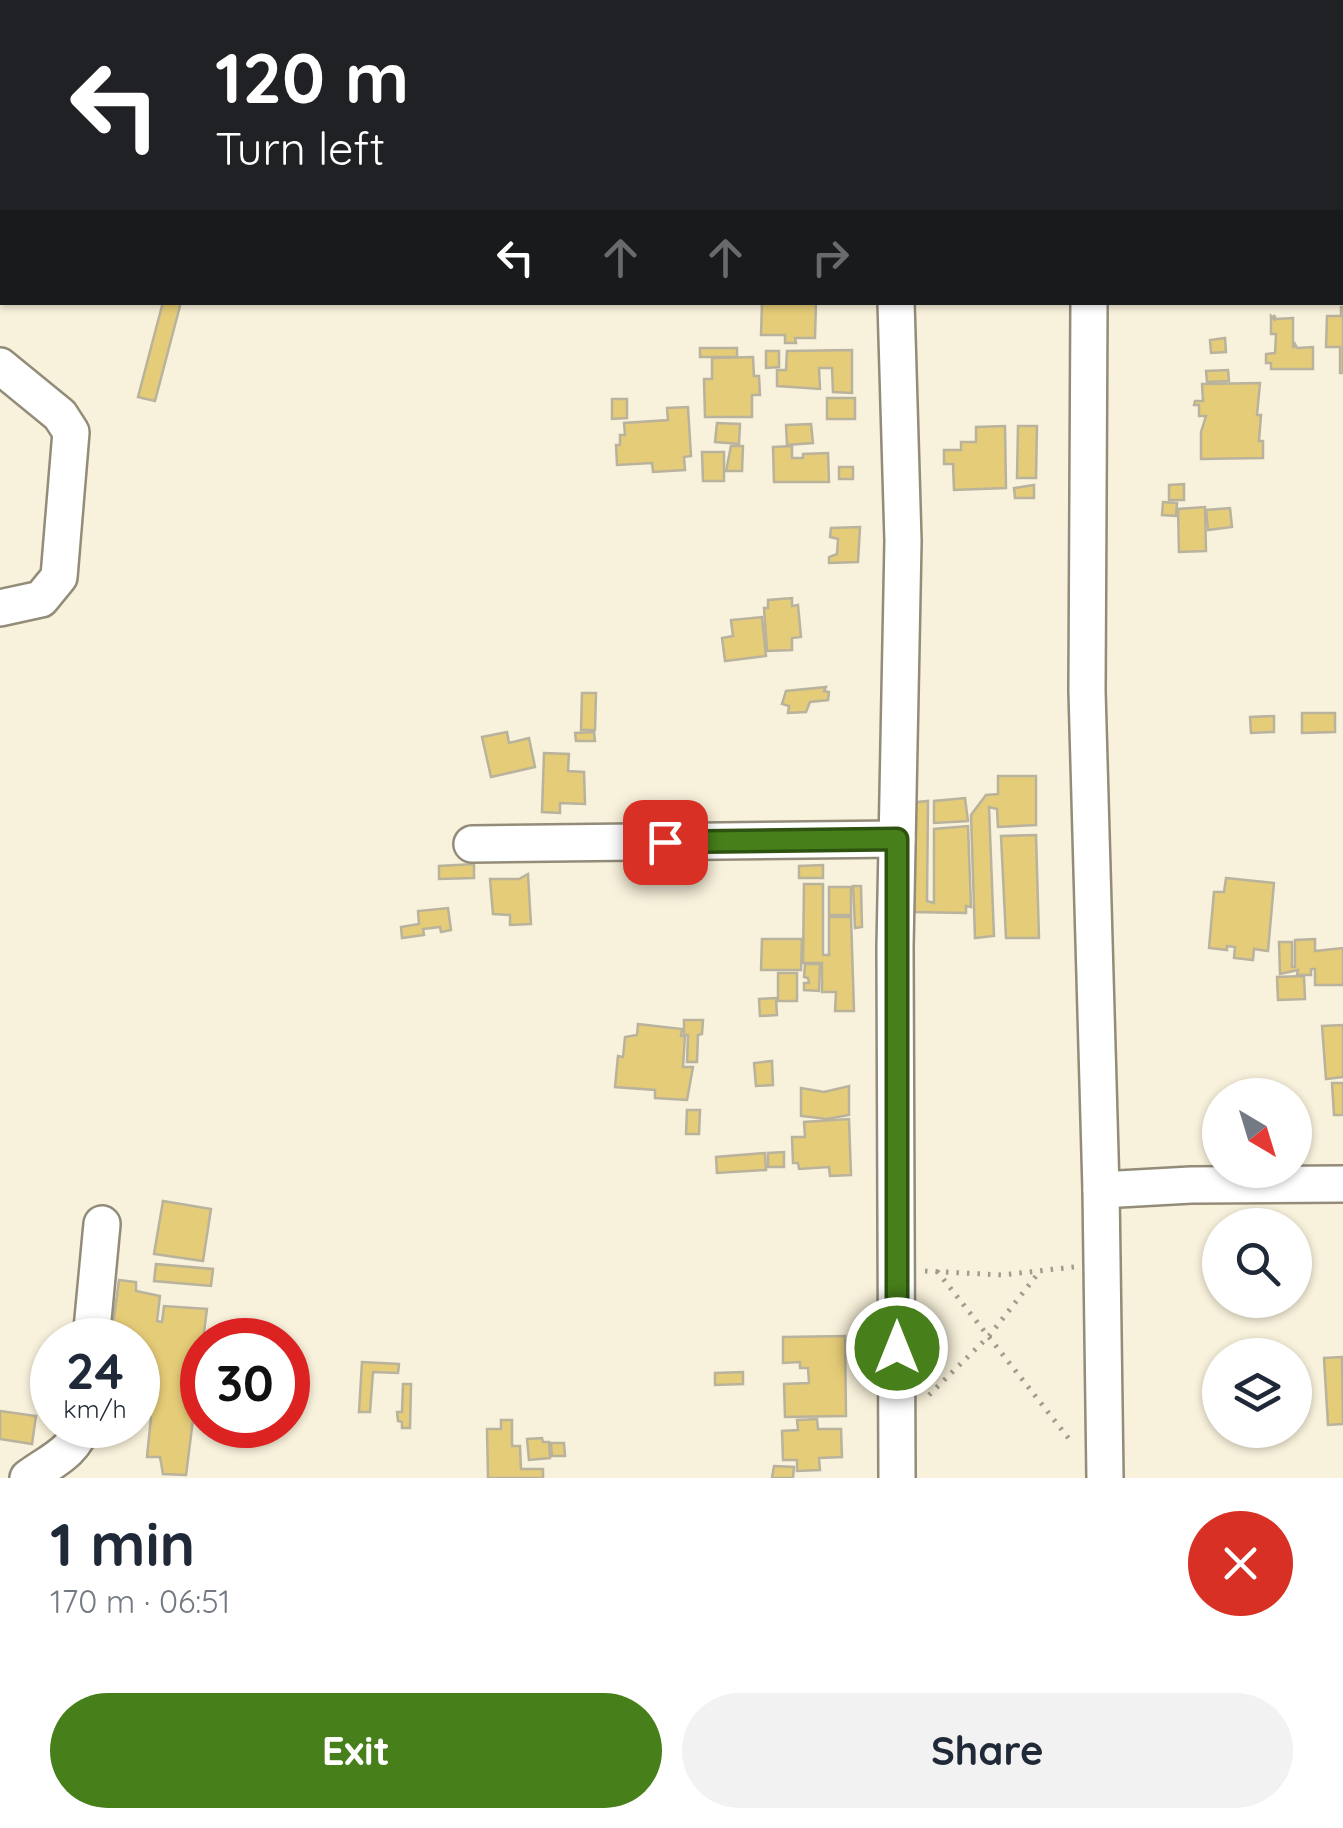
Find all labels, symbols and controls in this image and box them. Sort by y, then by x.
text: 120 m [215,33,409,121]
icon: left [50,40,180,170]
text: Turn left [215,120,385,176]
icon: left [488,230,543,285]
icon: ahead [593,230,648,285]
icon: ahead [698,230,753,285]
icon: right [803,230,858,285]
pin [623,800,708,885]
icon: arrive [638,815,693,870]
north arrow [1202,1078,1312,1188]
map controls [1202,1078,1312,1448]
button: search [1202,1208,1312,1318]
position arrow [845,1296,949,1400]
speed limit sign: 30 [180,1318,310,1448]
button: layers [1202,1338,1312,1448]
text: 24 [66,1339,124,1402]
text: km/h [63,1393,127,1424]
text: 1 min [50,1506,195,1581]
button: close [1188,1511,1293,1616]
text: 170 m · 06:51 [50,1581,230,1621]
button: Exit [50,1693,662,1808]
button: Share [682,1693,1293,1808]

